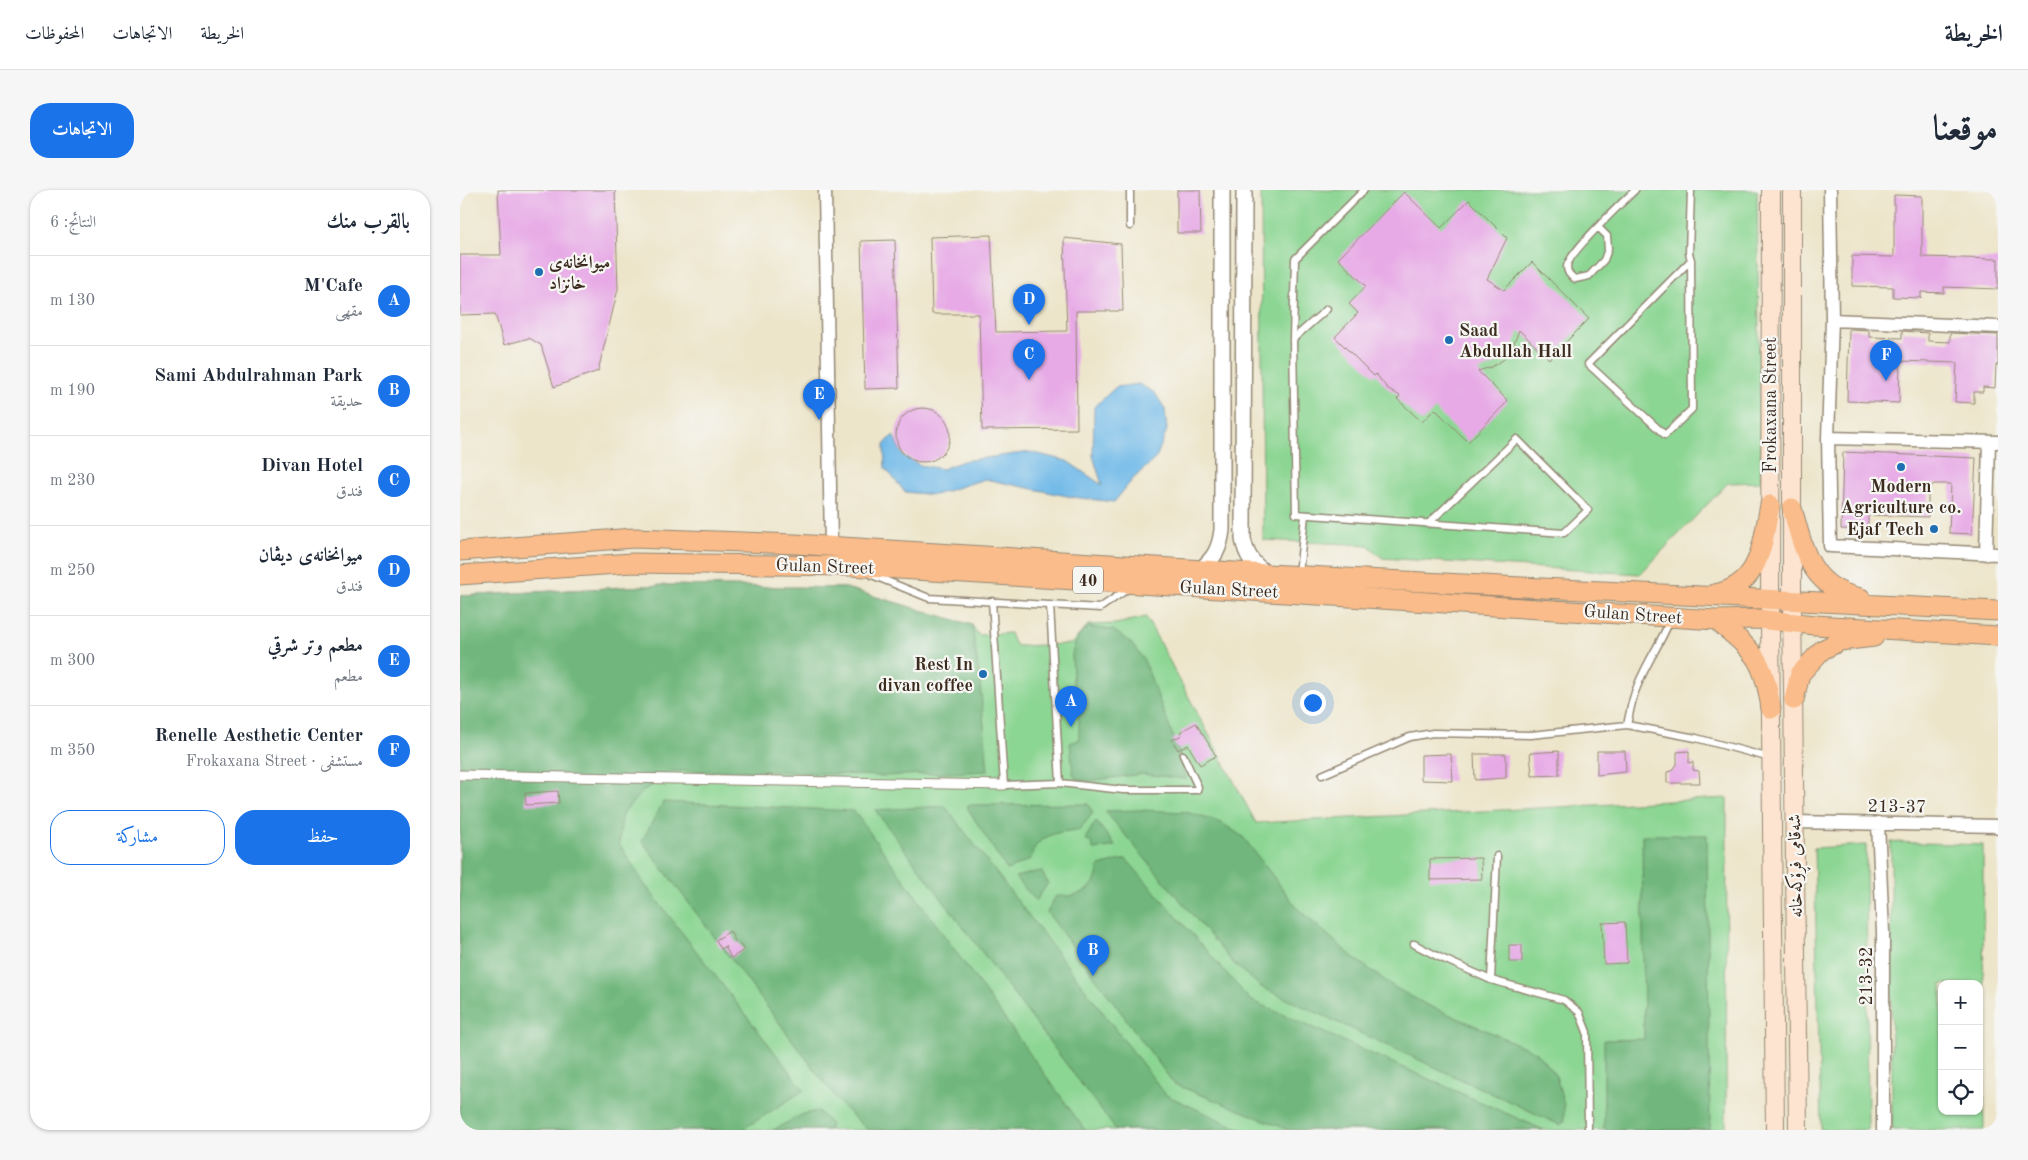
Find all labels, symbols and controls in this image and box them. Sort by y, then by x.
text: الخريطة [1945,23,2003,47]
text: المحفوظات [25,25,84,43]
text: الاتجاهات [112,25,172,43]
text: الخريطة [200,25,244,43]
button: الاتجاهات [30,103,134,158]
text: موقعنا [1933,112,1998,147]
text: بالقرب منك [327,212,410,233]
text: النتائج: 6 [50,215,96,231]
place label: میوانخانەی خانزاد [549,254,610,293]
marker: میوانخانەی خانزاد [533,266,545,278]
text: M'Cafe [304,277,363,296]
pin: D [1013,284,1045,325]
text: 130 m [50,293,95,309]
text: A [388,293,400,309]
text: مقهى [335,304,363,320]
place label: Saad Abdullah Hall [1459,322,1573,361]
marker: Saad Abdullah Hall [1443,334,1455,346]
street label: Frokaxana Street [1762,337,1780,473]
pin: C [1013,339,1045,380]
pin: F [1870,340,1902,381]
text: Sami Abdulrahman Park [154,367,363,386]
pin: E [803,379,835,420]
text: 190 m [50,383,95,399]
text: B [388,383,400,399]
text: حديقة [331,394,363,410]
text: Divan Hotel [261,457,363,476]
marker: Modern Agriculture co. [1895,461,1907,473]
text: 230 m [50,473,95,489]
text: C [389,473,399,489]
place label: Modern Agriculture co. [1841,478,1961,517]
text: فندق [336,484,363,500]
place label: Ejaf Tech [1847,521,1924,539]
marker: Ejaf Tech [1928,523,1940,535]
text: میوانخانەی دیڤان [259,547,363,566]
street label: Gulan Street [775,556,875,578]
text: 250 m [50,563,95,579]
text: D [388,563,400,579]
road number: 40 [1073,566,1103,594]
street label: Gulan Street [1179,578,1279,602]
text: فندق [336,579,363,595]
street label: Gulan Street [1583,603,1683,627]
text: مطعم وتر شرقي [268,637,363,656]
text: 300 m [50,653,95,669]
text: E [388,653,400,669]
place label: Rest In divan coffee [878,656,973,695]
marker: Rest In divan coffee [977,668,989,680]
text: مطعم [334,669,363,685]
pin: A [1055,686,1087,727]
your location [1300,690,1326,716]
text: Renelle Aesthetic Center [154,727,363,746]
text: 350 m [50,743,95,759]
text: F [389,743,399,759]
text: مستشفى · Frokaxana Street [186,754,363,770]
street label: 213-37 [1867,797,1927,817]
button: مشاركة [50,810,225,865]
button: حفظ [235,810,410,865]
street label: شەقامی فڕۆکەخانە [1783,814,1812,918]
pin: B [1077,935,1109,976]
street label: 213-32 [1858,947,1876,1005]
map controls [1938,980,1983,1115]
button: + [1938,980,1983,1025]
button: − [1938,1025,1983,1070]
button: locate [1938,1070,1983,1115]

